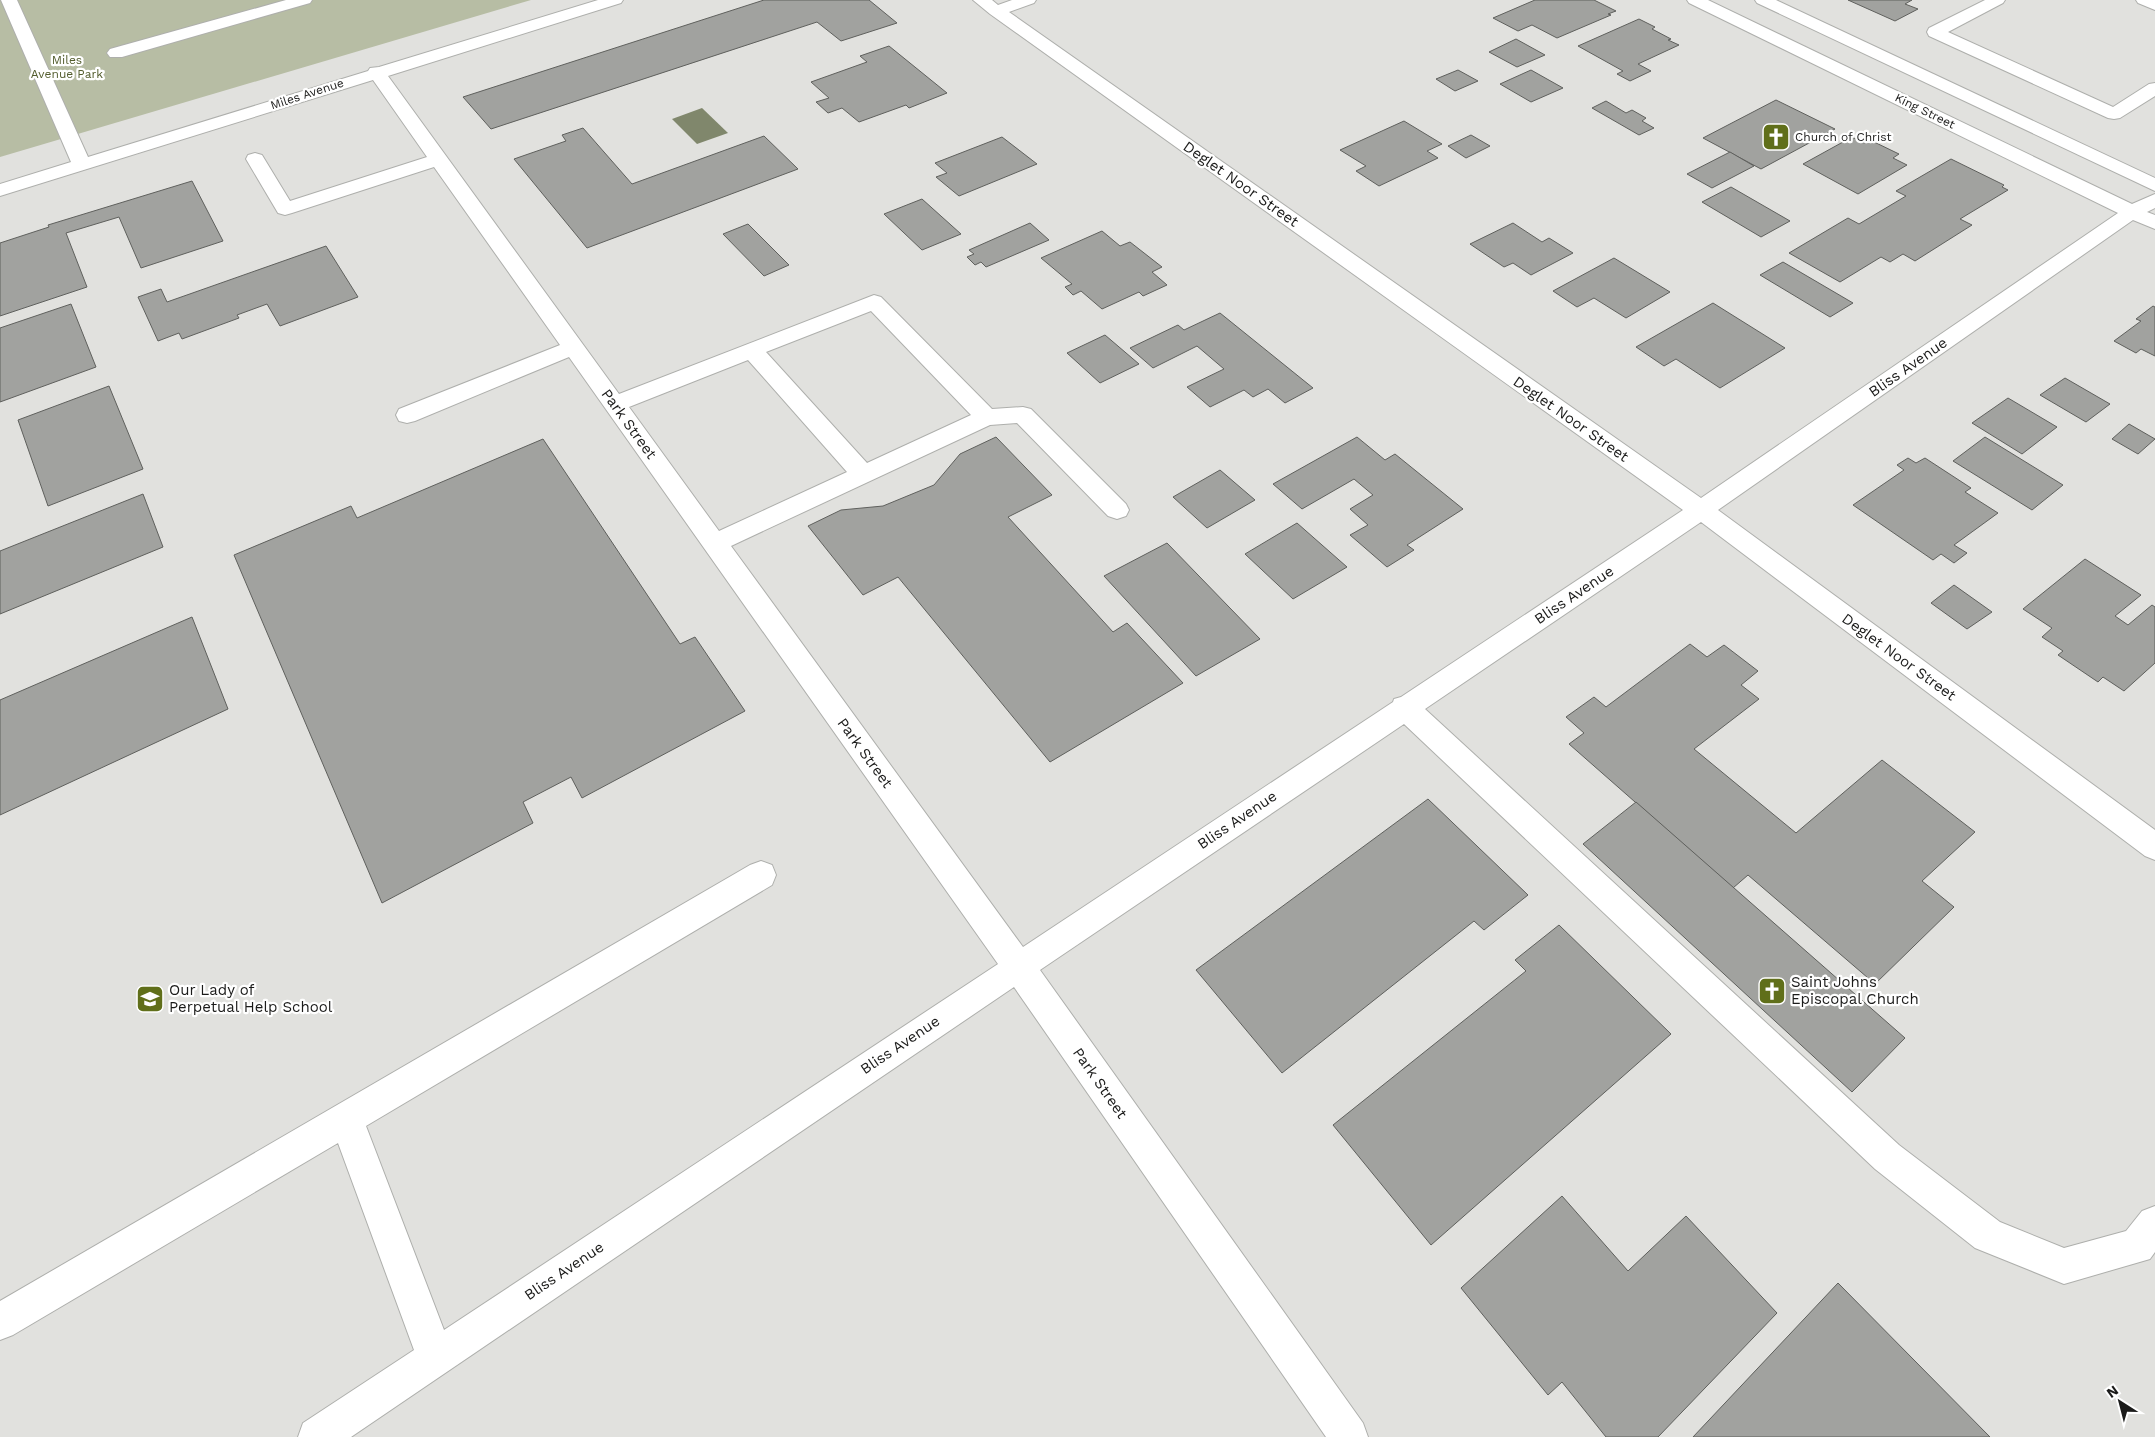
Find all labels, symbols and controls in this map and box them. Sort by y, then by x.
park label: Miles Avenue Park [31,53,103,81]
street label: Miles Avenue [268,76,346,112]
street label: King Street [1893,90,1957,132]
church icon: Church of Christ [1761,122,1791,152]
place label: Church of Christ [1795,130,1892,144]
street label: Deglet Noor Street [1180,137,1303,231]
street label: Bliss Avenue [1865,333,1951,401]
street label: Deglet Noor Street [1510,372,1633,466]
street label: Park Street [598,385,661,463]
street label: Bliss Avenue [1531,562,1617,628]
street label: Deglet Noor Street [1838,610,1960,705]
street label: Park Street [834,714,897,792]
street label: Bliss Avenue [1194,787,1280,853]
place label: Saint Johns Episcopal Church [1791,973,1919,1008]
church icon: Saint Johns Episcopal Church [1757,976,1787,1006]
place label: Our Lady of Perpetual Help School [169,981,333,1016]
school or university icon: Our Lady of Perpetual Help School [135,984,165,1014]
street label: Bliss Avenue [857,1012,943,1078]
street label: Park Street [1069,1044,1131,1122]
street label: Bliss Avenue [521,1238,607,1304]
north arrow [2095,1377,2145,1427]
text: N [2103,1382,2121,1401]

